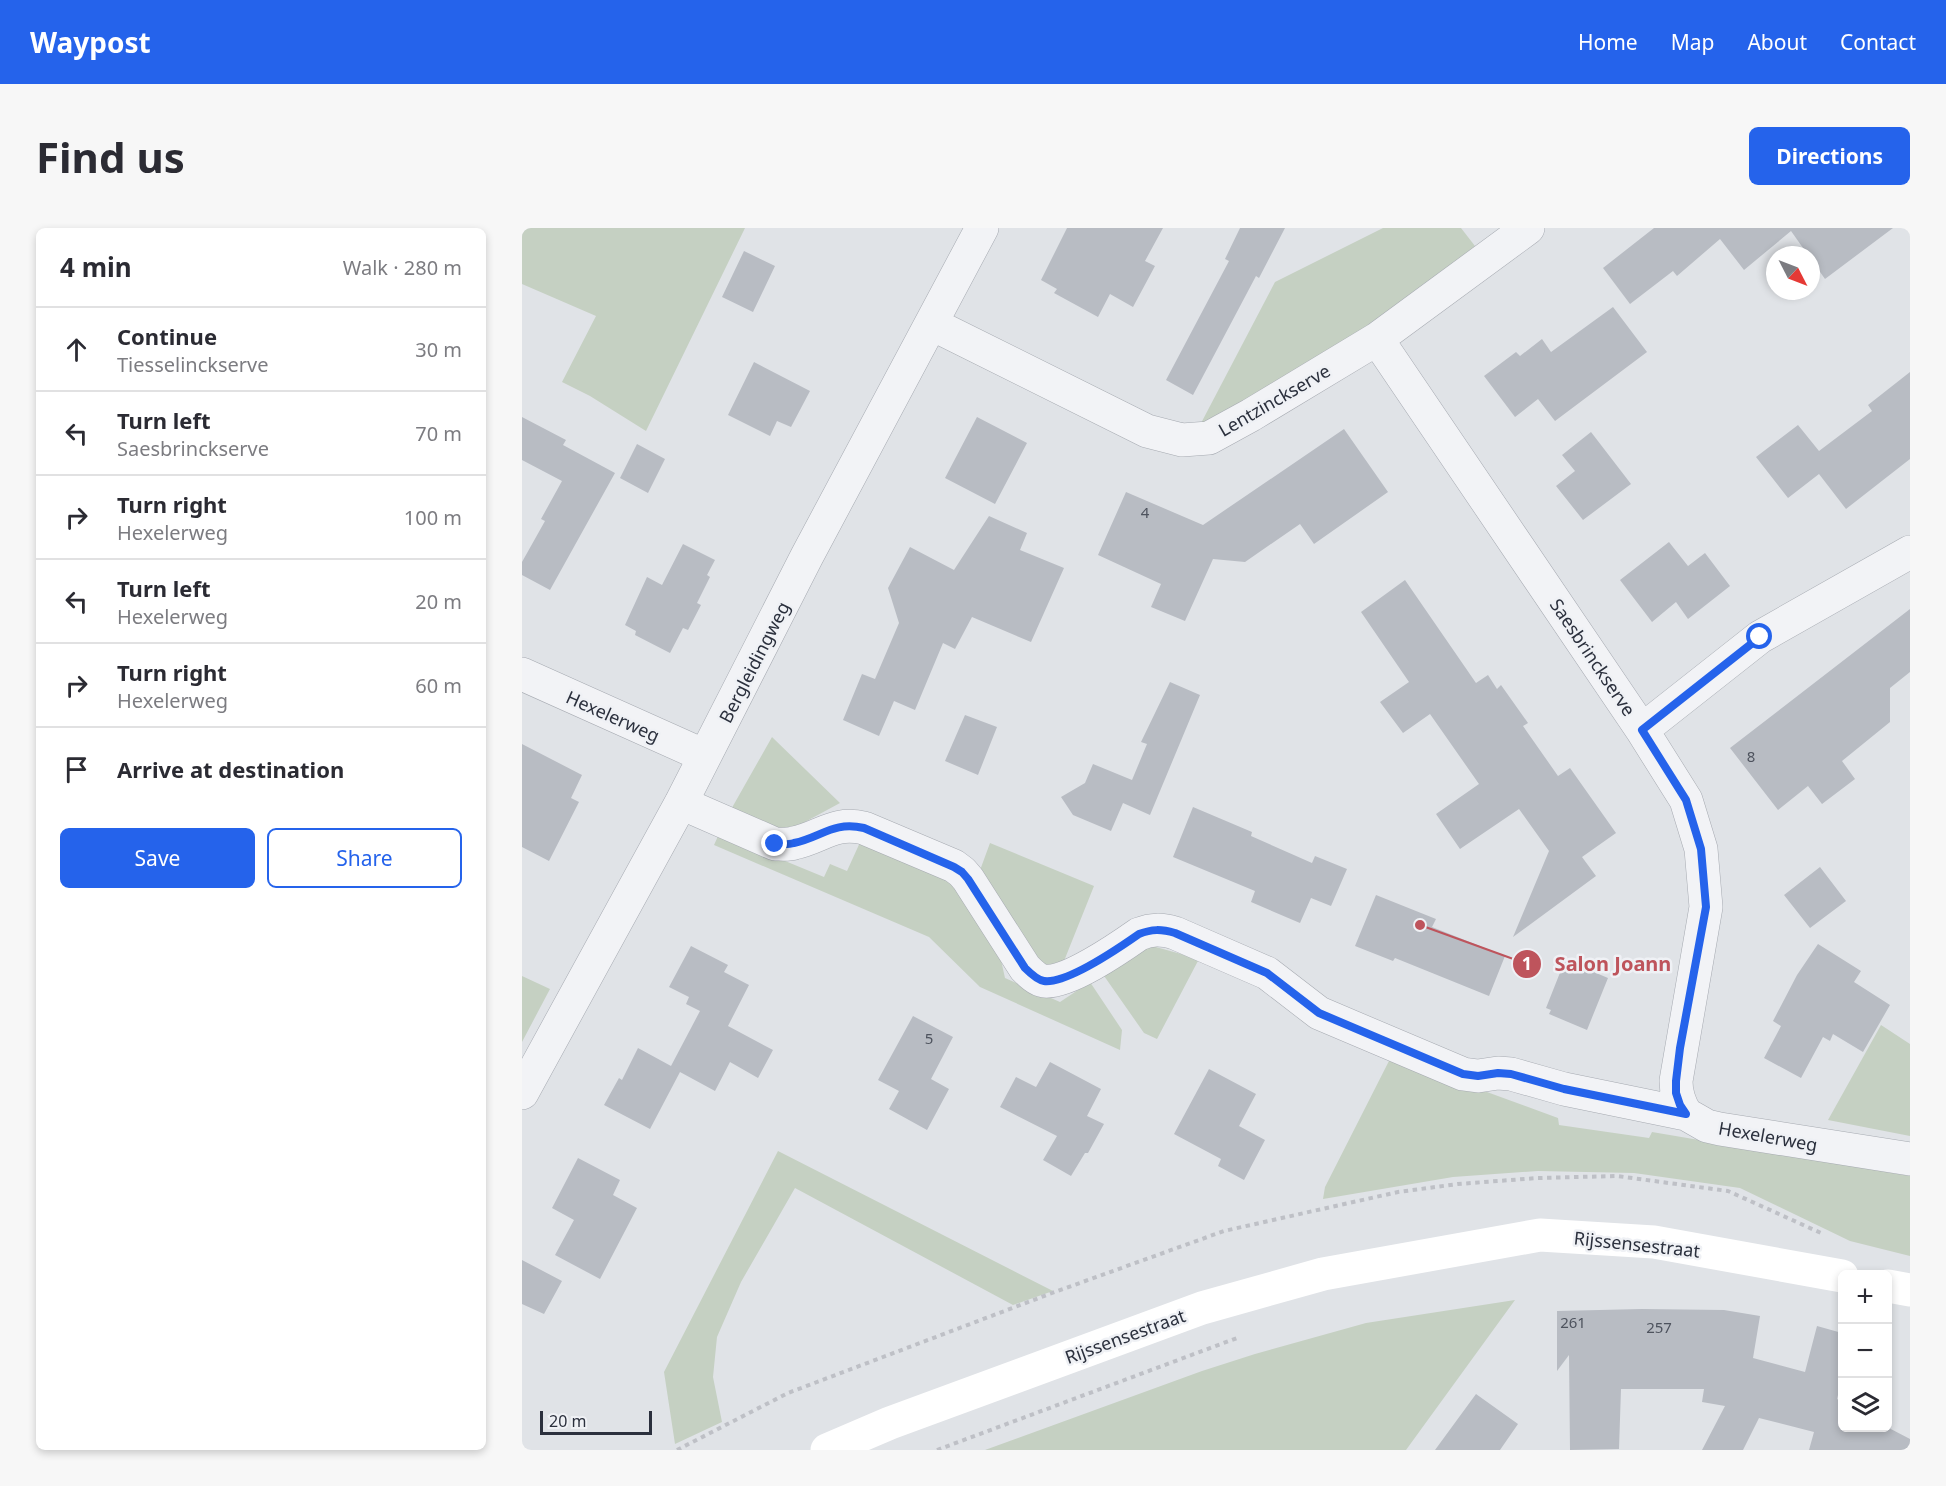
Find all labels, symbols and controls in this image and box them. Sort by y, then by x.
text: Waypost [30,23,151,61]
text: Home [1578,28,1638,56]
text: Map [1671,28,1714,56]
text: About [1747,28,1807,56]
text: Contact [1840,28,1916,56]
button: Directions [1749,127,1910,185]
text: Find us [36,128,185,185]
north arrow [1766,246,1820,300]
text: 4 min [60,249,132,285]
text: Walk · 280 m [343,254,462,281]
text: Continue [117,321,217,351]
icon: ahead [60,333,93,366]
text: 30 m [415,336,462,363]
text: Tiesselinckserve [117,351,269,378]
street label: Lentzinckserve [1214,358,1334,442]
text: Turn left [117,405,211,435]
icon: left [60,417,93,450]
text: 70 m [415,420,462,447]
text: Saesbrinckserve [117,435,269,462]
text: Turn right [117,489,227,519]
icon: right [60,501,93,534]
house number: 4 [1141,502,1150,522]
text: 100 m [404,504,462,531]
text: Hexelerweg [117,519,228,546]
text: Turn left [117,573,211,603]
icon: left [60,585,93,618]
text: 20 m [415,588,462,615]
street label: Saesbrinckserve [1545,594,1641,720]
street label: Bergleidingweg [713,597,795,727]
text: Hexelerweg [117,603,228,630]
route start [1746,623,1772,649]
text: Turn right [117,657,227,687]
icon: right [60,669,93,702]
text: 60 m [415,672,462,699]
street label: Hexelerweg [562,685,664,747]
text: Hexelerweg [117,687,228,714]
house number: 8 [1747,746,1755,766]
icon: arrive [60,753,93,786]
text: Arrive at destination [117,754,344,784]
button: Save [60,828,255,888]
button: Share [267,828,462,888]
route end [761,830,787,856]
callout: Salon Joann [1512,945,1683,983]
text: Salon Joann [1555,950,1671,977]
text: 1 [1522,951,1532,975]
house number: 5 [925,1028,933,1048]
street label: Hexelerweg [1717,1115,1819,1157]
street label: Rijssensestraat [1573,1225,1702,1263]
map controls [1838,1270,1892,1432]
button: + [1838,1270,1892,1324]
street label: Rijssensestraat [1061,1303,1189,1369]
house number: 261 [1560,1312,1586,1332]
house number: 257 [1646,1317,1672,1337]
button: − [1838,1324,1892,1378]
button: layers [1838,1378,1892,1432]
scale bar [540,1408,652,1436]
text: 20 m [549,1410,586,1432]

